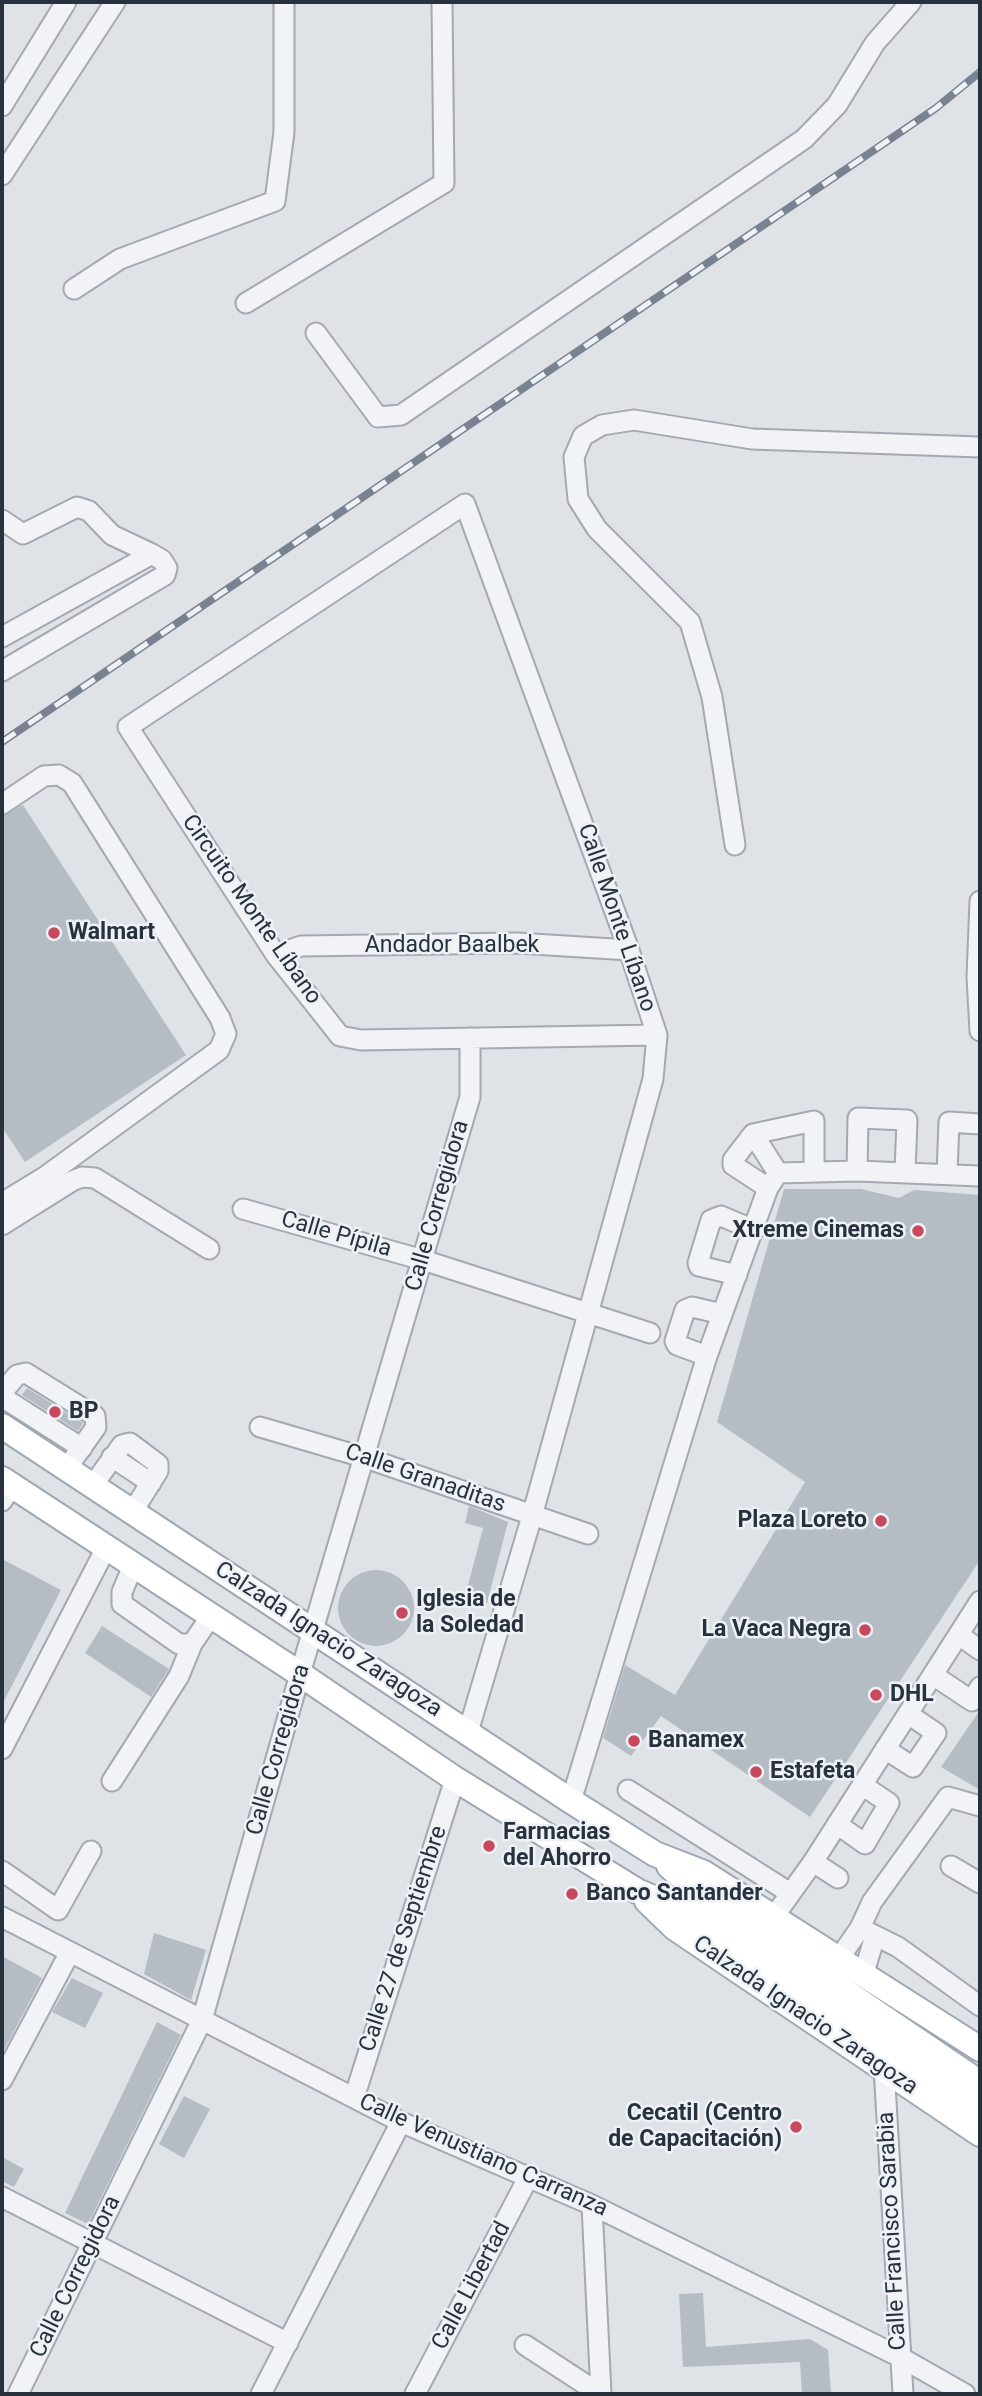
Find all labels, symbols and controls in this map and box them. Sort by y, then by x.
street label: Circuito Monte Líbano [175,810,327,1010]
street label: Calle Monte Líbano [571,820,661,1016]
place label: Walmart [68,919,155,947]
marker: Walmart [46,925,62,941]
street label: Andador Baalbek [365,932,539,960]
street label: Calle Corregidora [400,1117,476,1295]
street label: Calle Pípila [278,1206,394,1264]
place label: Xtreme Cinemas [732,1217,904,1245]
marker: Xtreme Cinemas [910,1223,926,1239]
place label: BP [69,1398,99,1426]
marker: BP [47,1404,63,1420]
street label: Calle Granaditas [341,1439,509,1519]
place label: Plaza Loreto [738,1507,867,1535]
marker: Plaza Loreto [873,1513,889,1529]
street label: Calzada Ignacio Zaragoza [209,1556,447,1724]
place label: Iglesia de la Soledad [416,1586,524,1640]
marker: Iglesia de la Soledad [394,1605,410,1621]
place label: La Vaca Negra [702,1616,851,1644]
marker: La Vaca Negra [857,1622,873,1638]
street label: Calle Corregidora [241,1661,317,1839]
place label: DHL [890,1681,934,1709]
marker: DHL [868,1687,884,1703]
place label: Banamex [648,1727,744,1755]
marker: Banamex [626,1733,642,1749]
place label: Estafeta [770,1758,855,1786]
marker: Estafeta [748,1764,764,1780]
place label: Farmacias del Ahorro [503,1819,611,1873]
street label: Calle 27 de Septiembre [354,1823,454,2055]
marker: Farmacias del Ahorro [481,1838,497,1854]
place label: Banco Santander [586,1880,763,1908]
marker: Banco Santander [564,1886,580,1902]
street label: Calzada Ignacio Zaragoza [687,1930,923,2102]
street label: Calle Venustiano Carranza [354,2089,612,2223]
place label: CecatiI (Centro de Capacitación) [608,2100,782,2154]
street label: Calle Francisco Sarabia [873,2111,913,2351]
marker: CecatiI (Centro de Capacitación) [788,2119,804,2135]
street label: Calle Corregidora [25,2192,127,2362]
street label: Calle Libertad [427,2217,517,2355]

